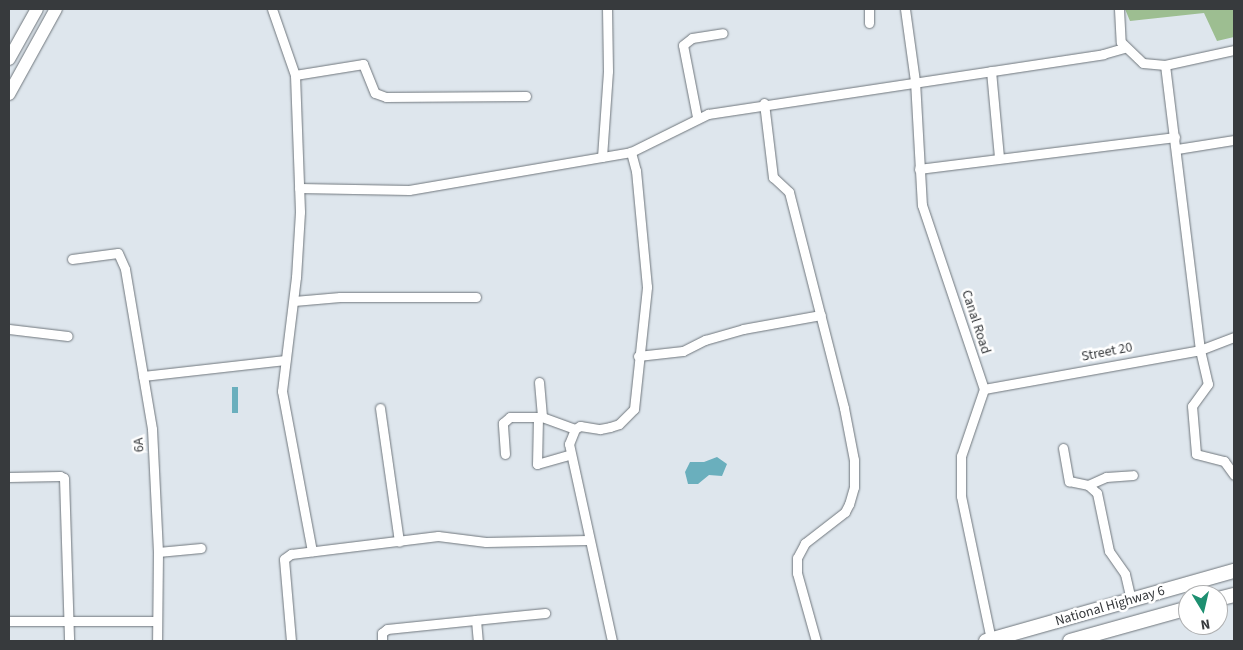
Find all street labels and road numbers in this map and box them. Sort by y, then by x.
street label: Canal Road [958,288,994,356]
street label: Street 20 [1080,339,1134,365]
street label: 6A [130,437,148,453]
street label: National Highway 6 [1053,582,1167,630]

